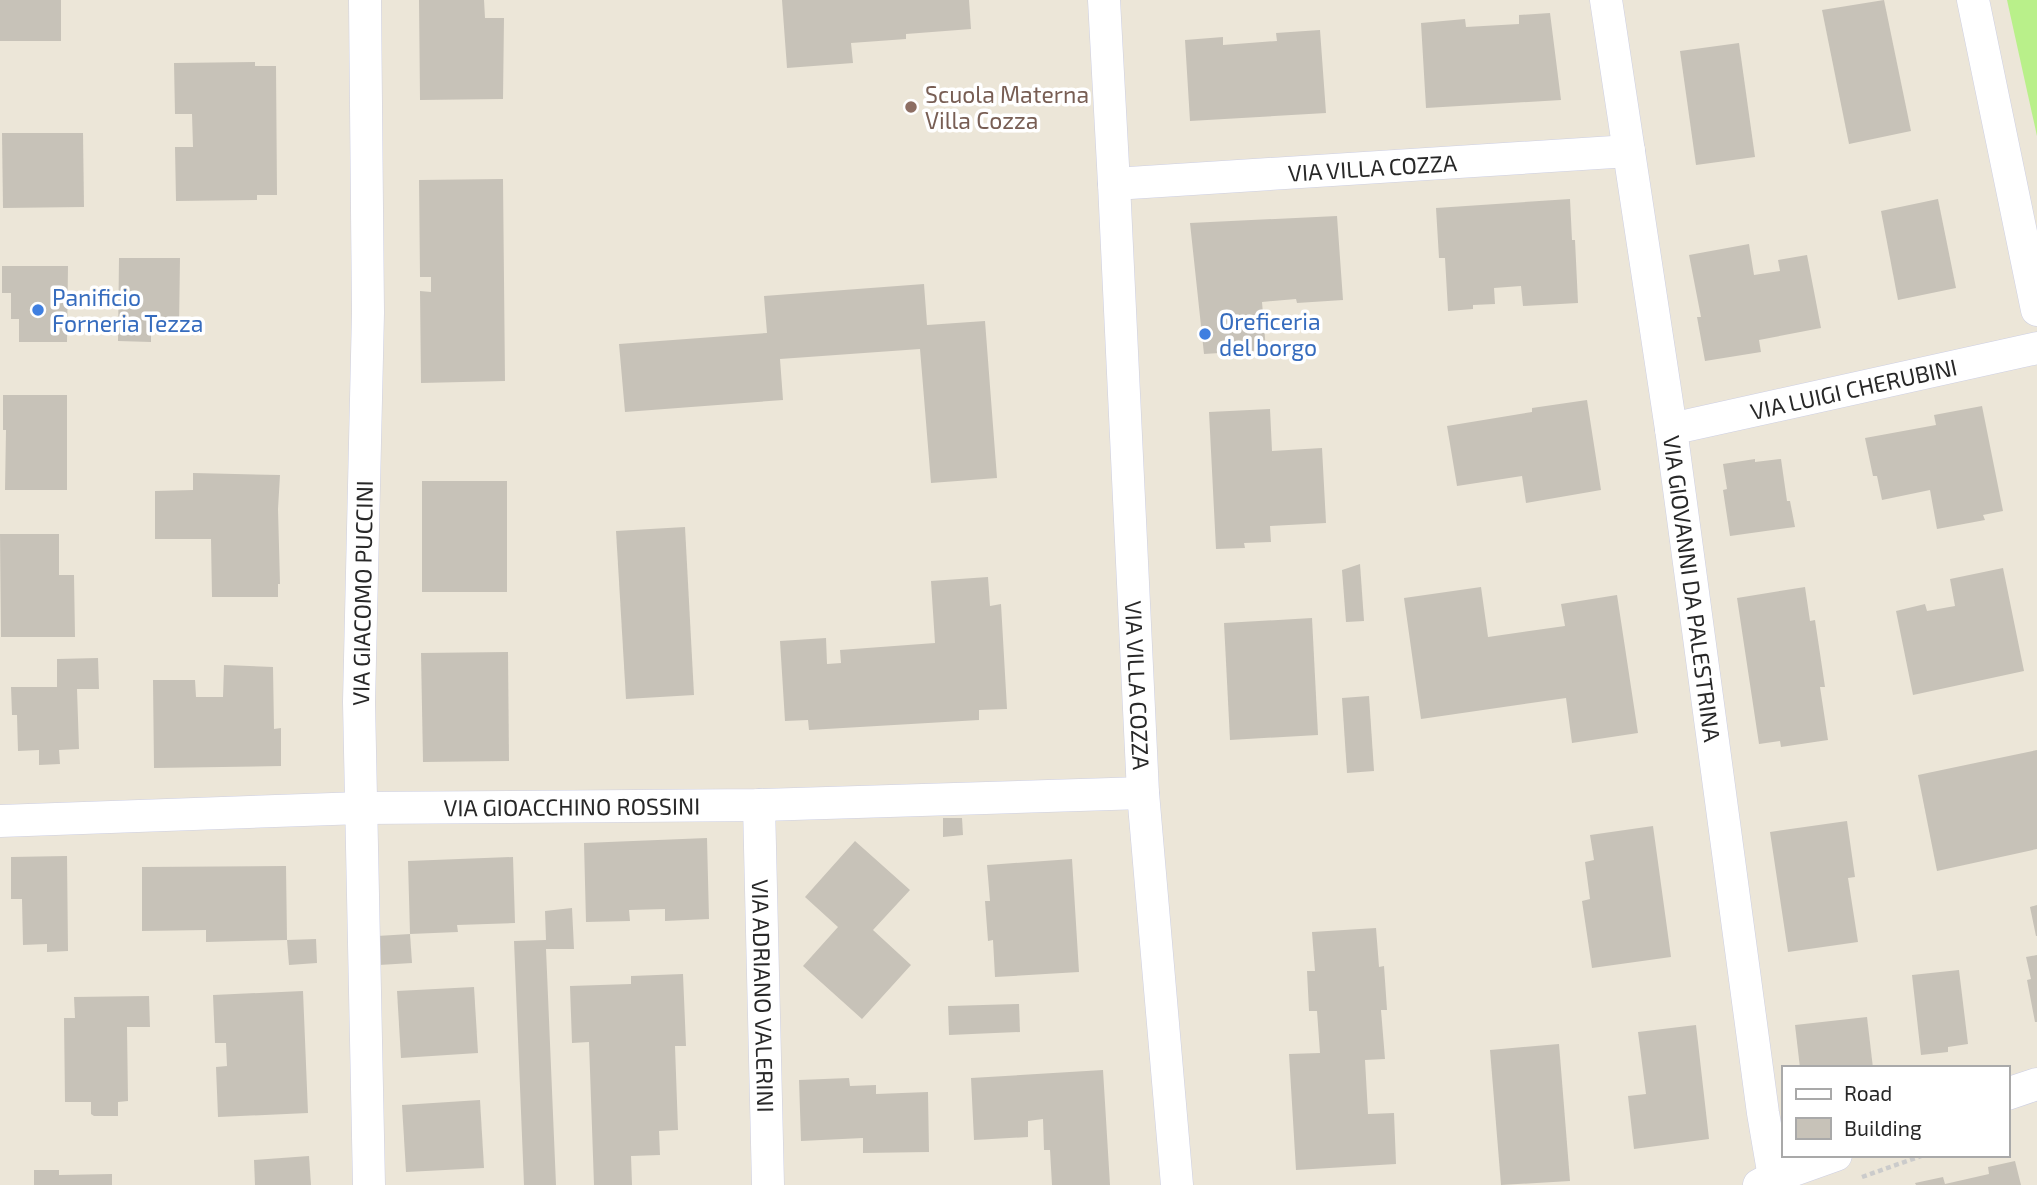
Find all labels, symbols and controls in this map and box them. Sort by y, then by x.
place label: Scuola Materna Villa Cozza [925,80,1089,134]
marker: Scuola Materna Villa Cozza [903,99,919,115]
street label: VIA VILLA COZZA [1287,148,1459,187]
place label: Panificio Forneria Tezza [52,283,203,337]
marker: Panificio Forneria Tezza [30,302,46,318]
place label: Oreficeria del borgo [1219,307,1321,361]
marker: Oreficeria del borgo [1197,326,1213,342]
street label: VIA LUIGI CHERUBINI [1748,352,1960,425]
street label: VIA GIOVANNI DA PALESTRINA [1658,434,1727,744]
street label: VIA GIACOMO PUCCINI [346,480,378,706]
street label: VIA VILLA COZZA [1120,600,1156,771]
street label: VIA GIOACCHINO ROSSINI [443,791,700,821]
street label: VIA ADRIANO VALERINI [747,879,780,1113]
legend [1782,1066,2009,1157]
text: Road [1844,1080,1892,1105]
text: Building [1844,1115,1922,1140]

